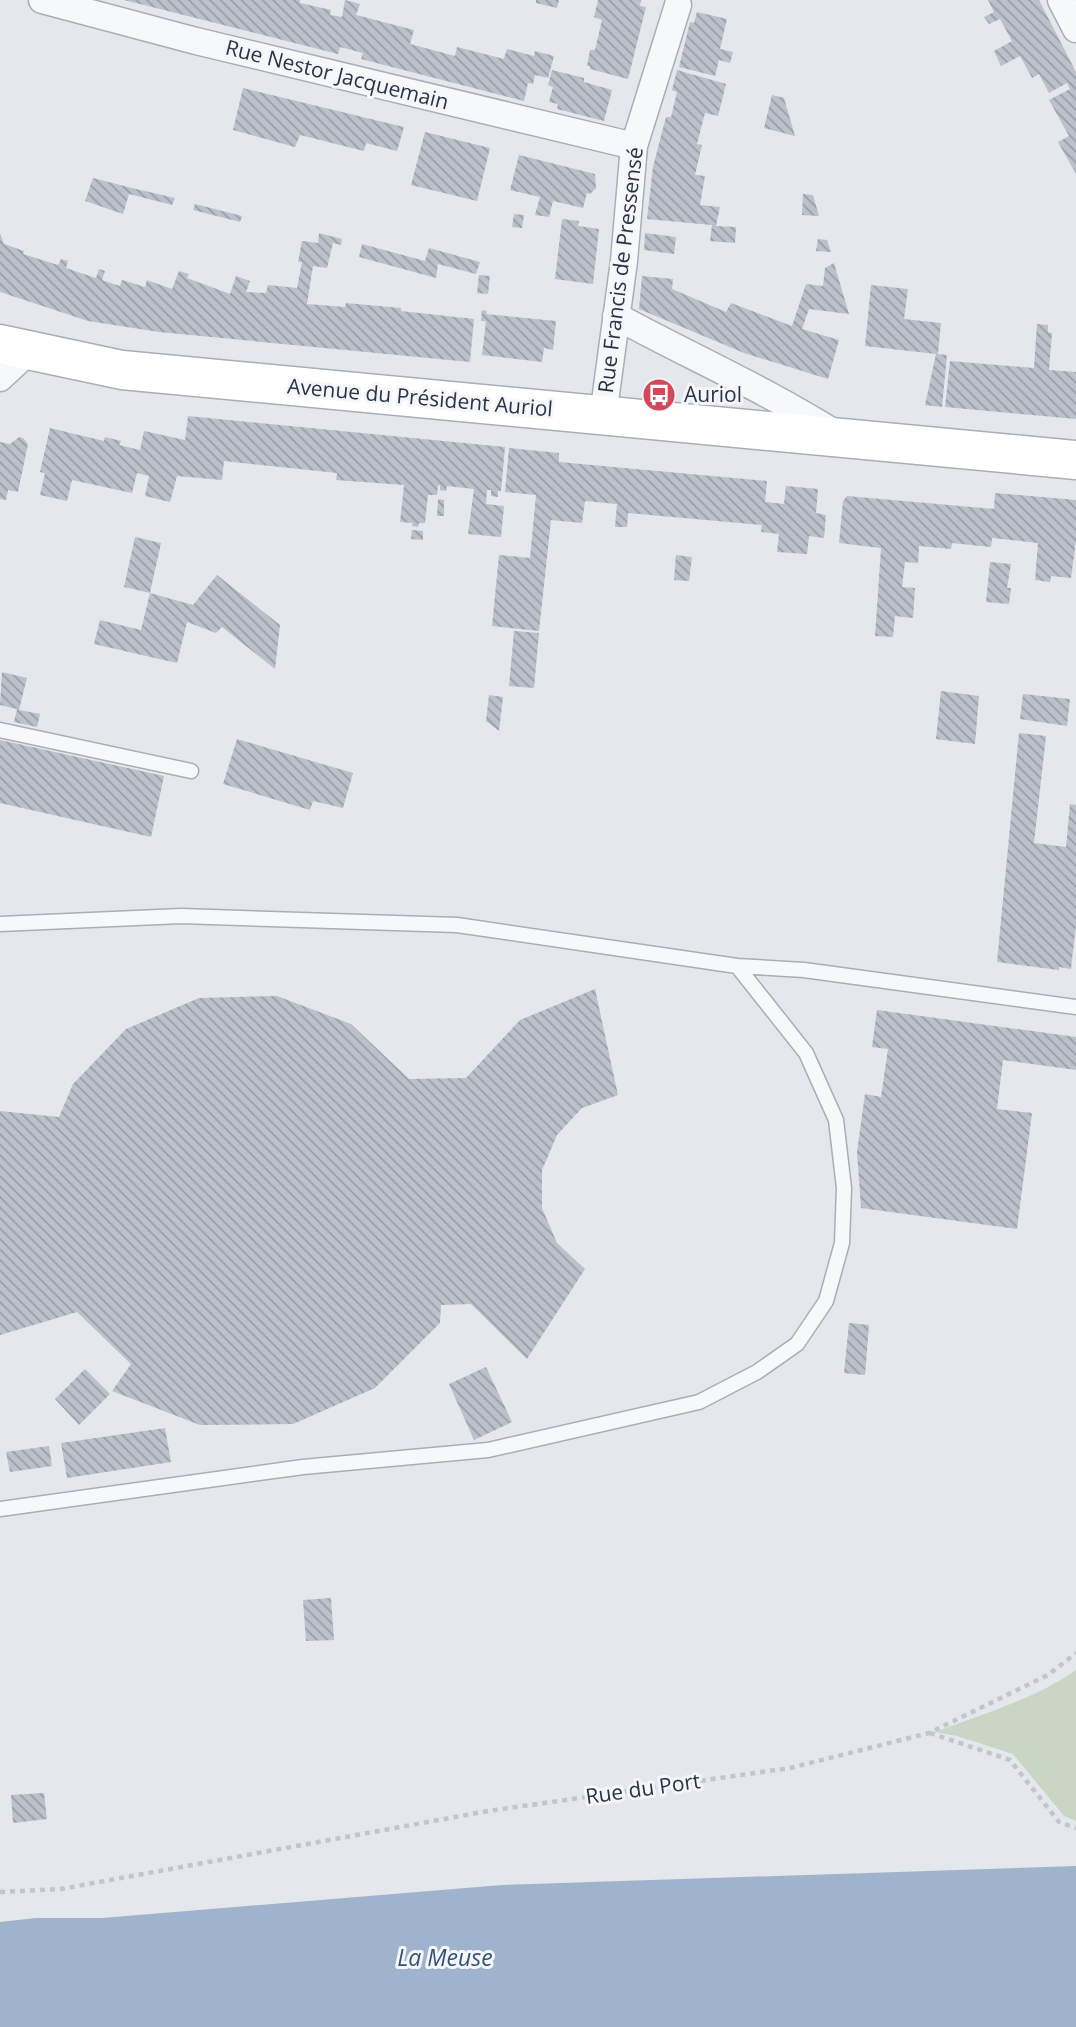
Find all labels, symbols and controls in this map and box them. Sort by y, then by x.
street label: Rue Nestor Jacquemain [223,33,452,115]
street label: Rue Francis de Pressensé [591,145,649,394]
street label: Avenue du Président Auriol [286,371,554,423]
bus stop icon: Auriol [640,376,678,414]
place label: Auriol [684,380,742,408]
street label: Rue du Port [584,1766,702,1810]
water label: La Meuse [397,1941,493,1973]

